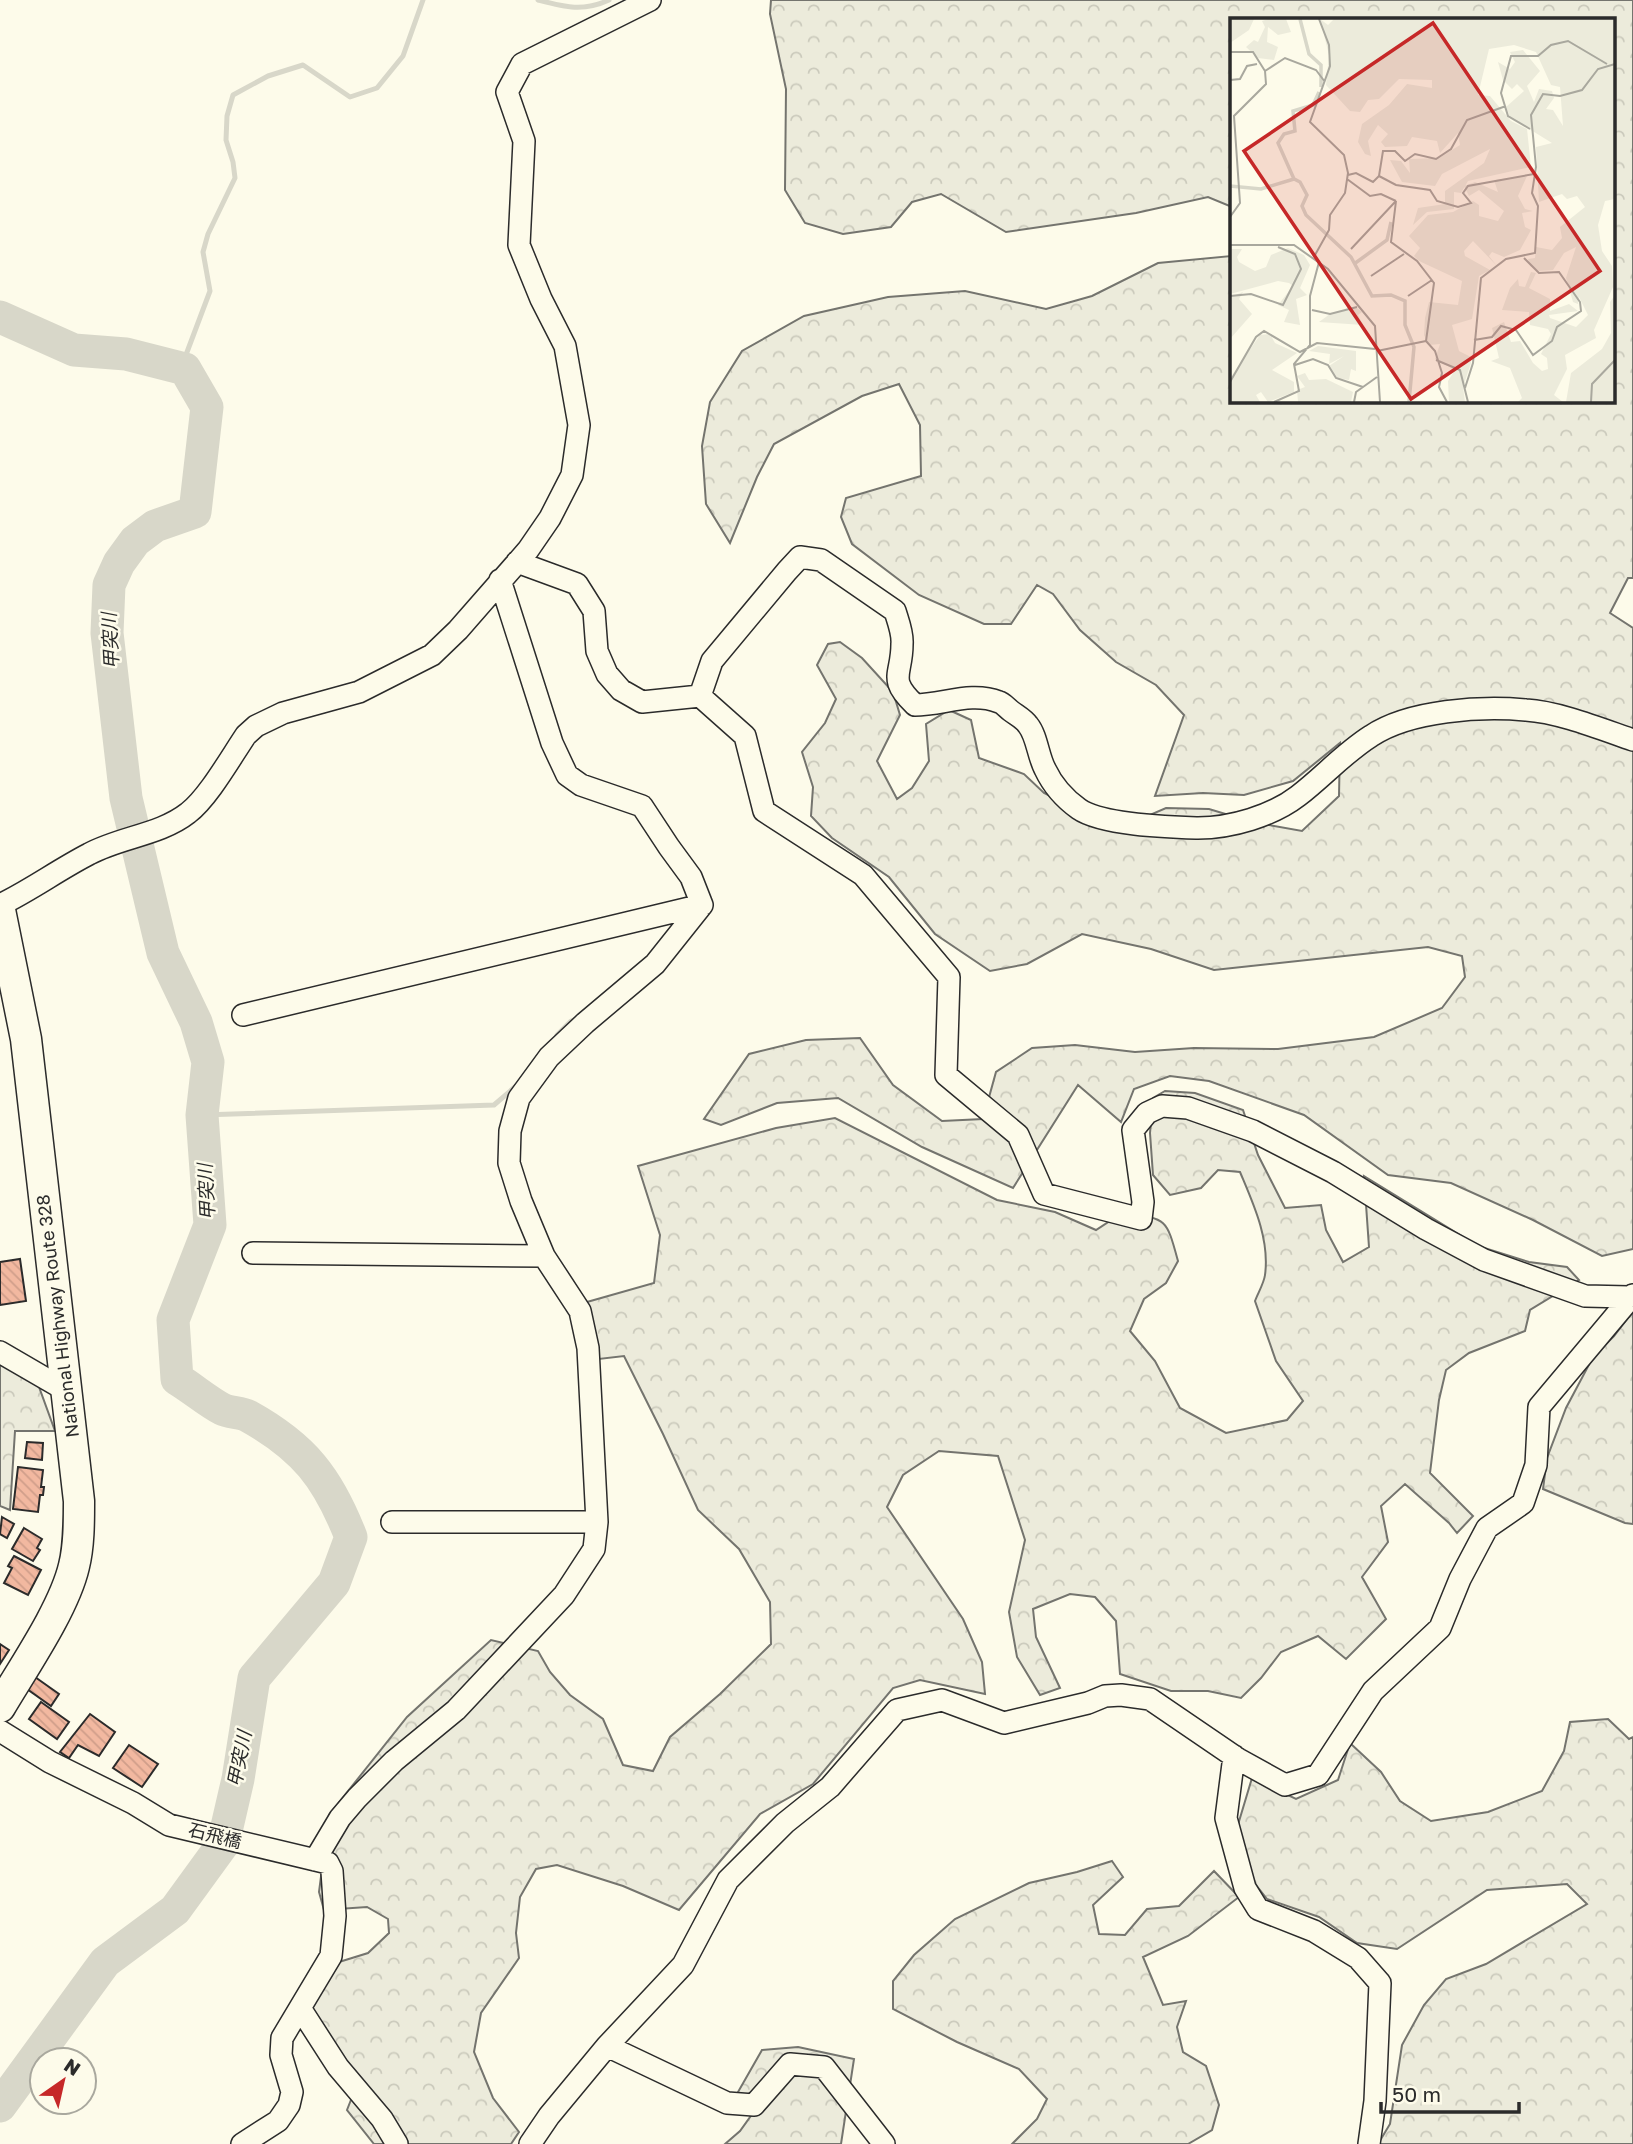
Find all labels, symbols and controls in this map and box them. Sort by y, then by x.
inset map [1230,18,1616,402]
water label: 甲突川 [96,610,122,670]
water label: 甲突川 [192,1161,218,1221]
street label: National Highway Route 328 [31,1193,83,1439]
water label: 甲突川 [222,1727,256,1789]
street label: 石飛橋 [186,1818,244,1852]
north arrow [28,2046,98,2116]
text: N [60,2053,85,2080]
scale bar [1381,2070,1519,2114]
text: 50 m [1392,2081,1441,2107]

